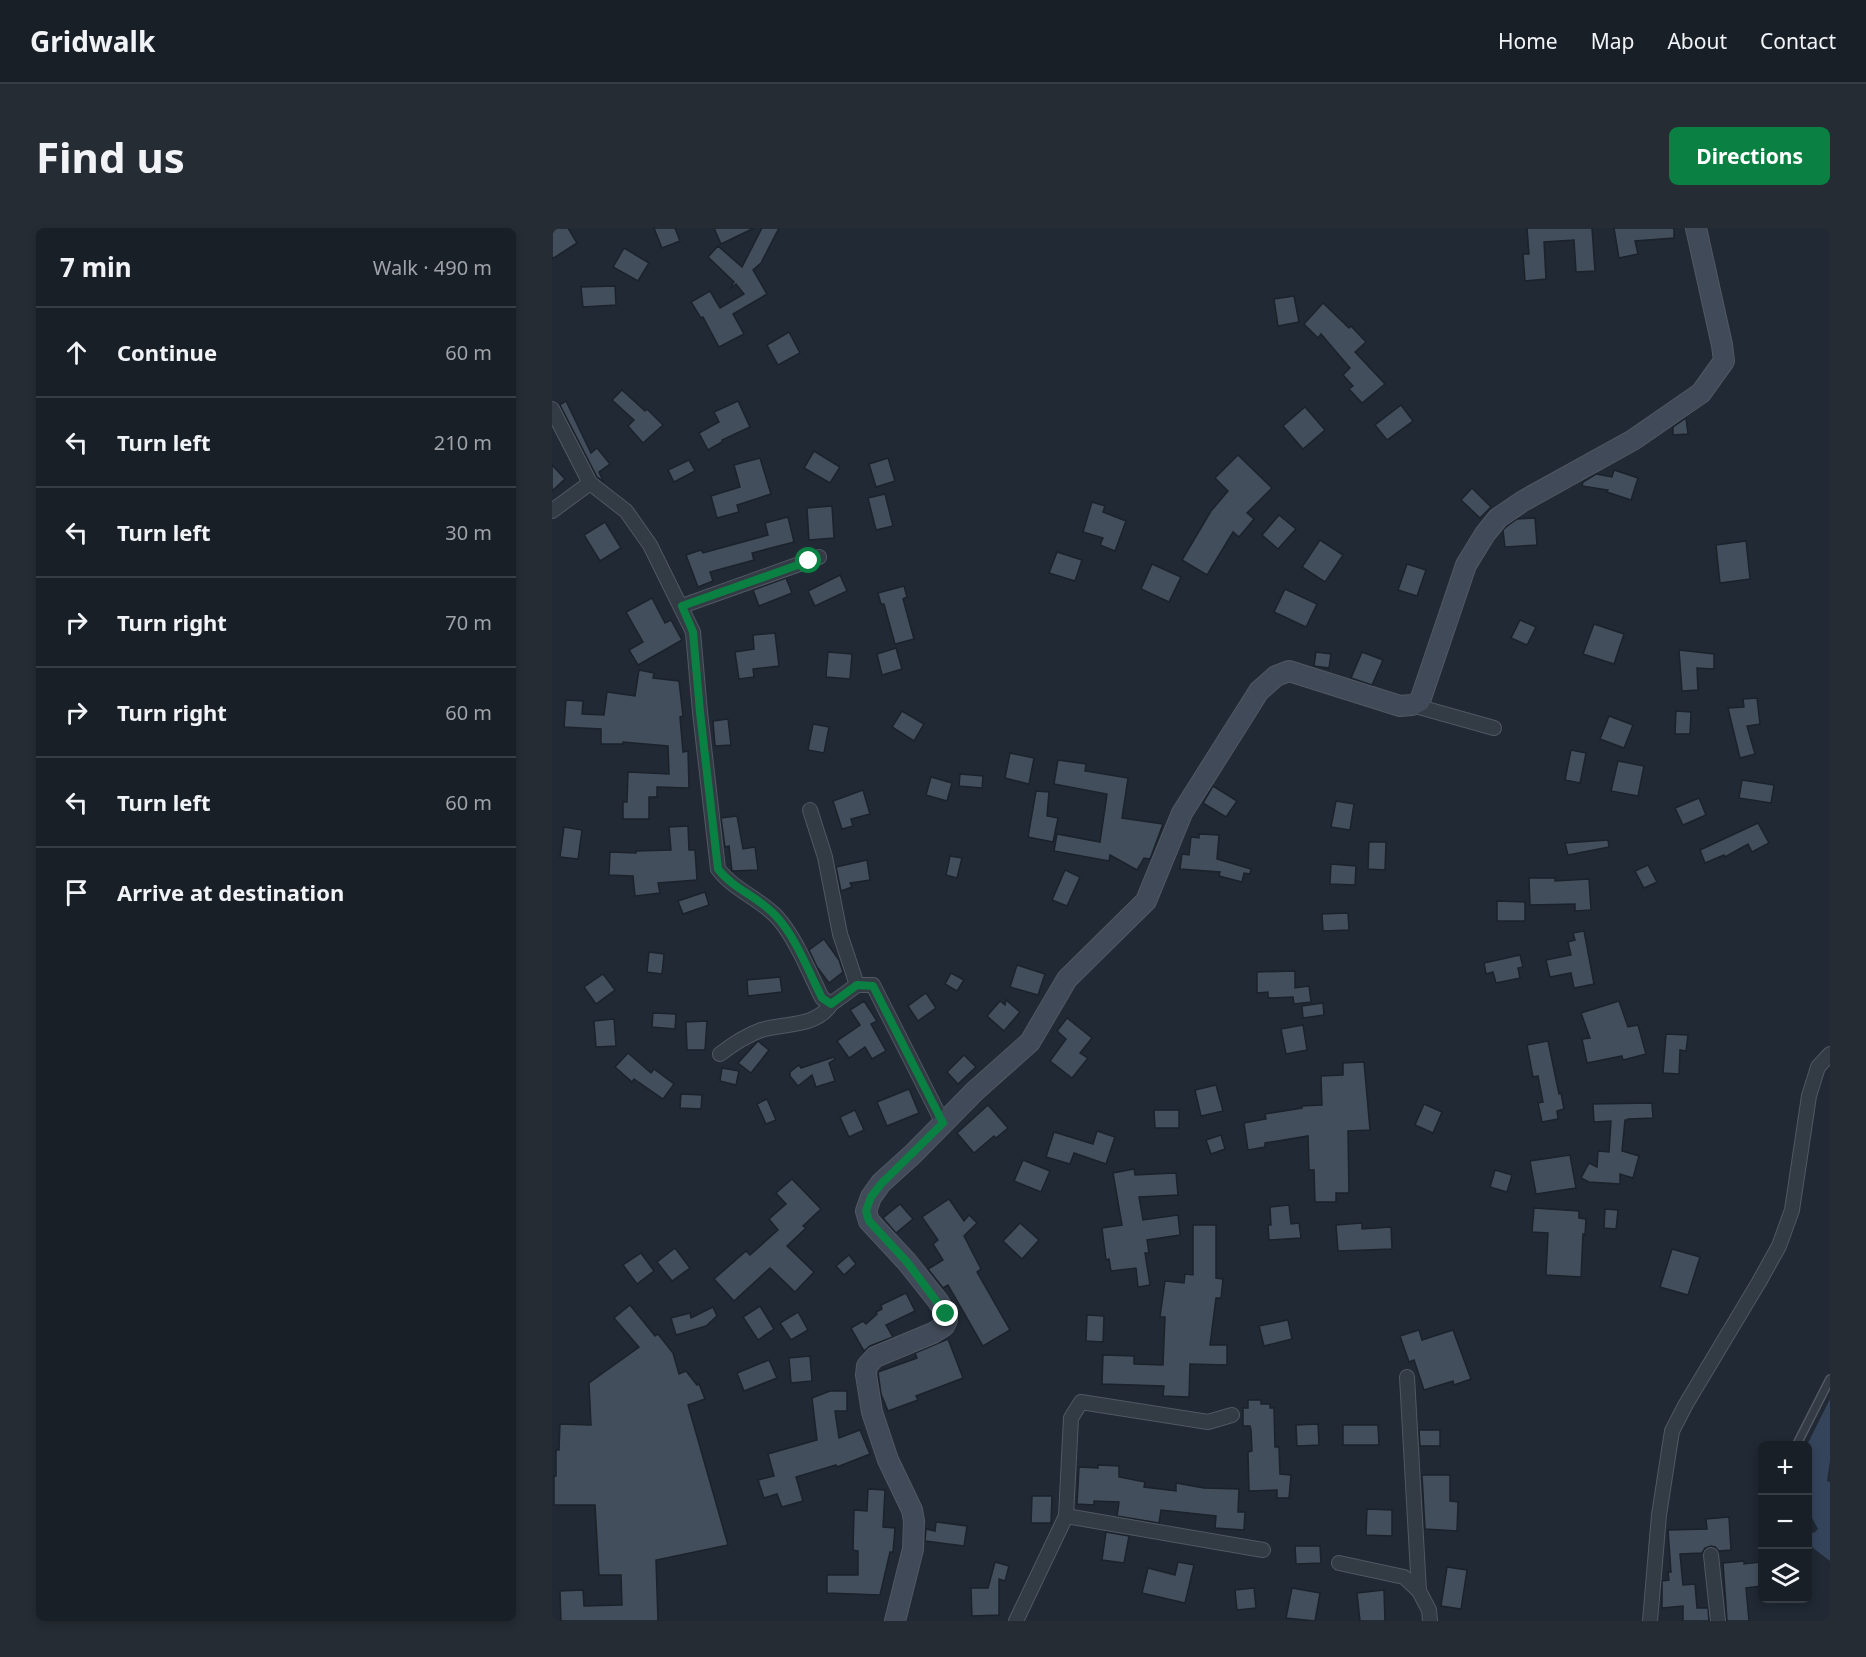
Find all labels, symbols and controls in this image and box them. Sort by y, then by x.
text: Gridwalk [30,22,155,60]
text: Home [1498,27,1558,55]
text: Map [1591,27,1634,55]
text: About [1667,27,1727,55]
text: Contact [1760,27,1836,55]
button: Directions [1669,127,1830,185]
text: Find us [36,128,185,185]
text: 7 min [60,249,132,285]
text: Walk · 490 m [373,254,492,281]
icon: ahead [60,336,93,369]
text: Continue [117,337,217,367]
text: 60 m [445,339,492,366]
icon: left [60,426,93,459]
text: Turn left [117,427,211,457]
text: 210 m [434,429,492,456]
icon: left [60,516,93,549]
text: Turn left [117,517,211,547]
text: 30 m [445,519,492,546]
route start [795,547,821,573]
icon: right [60,606,93,639]
text: Turn right [117,607,227,637]
text: 70 m [445,609,492,636]
icon: right [60,696,93,729]
text: Turn right [117,697,227,727]
text: 60 m [445,699,492,726]
icon: left [60,786,93,819]
text: Turn left [117,787,211,817]
text: 60 m [445,789,492,816]
icon: arrive [60,876,93,909]
text: Arrive at destination [117,877,344,907]
route end [932,1300,958,1326]
map controls [1758,1441,1812,1603]
button: + [1758,1441,1812,1495]
button: − [1758,1495,1812,1549]
button: layers [1758,1549,1812,1603]

